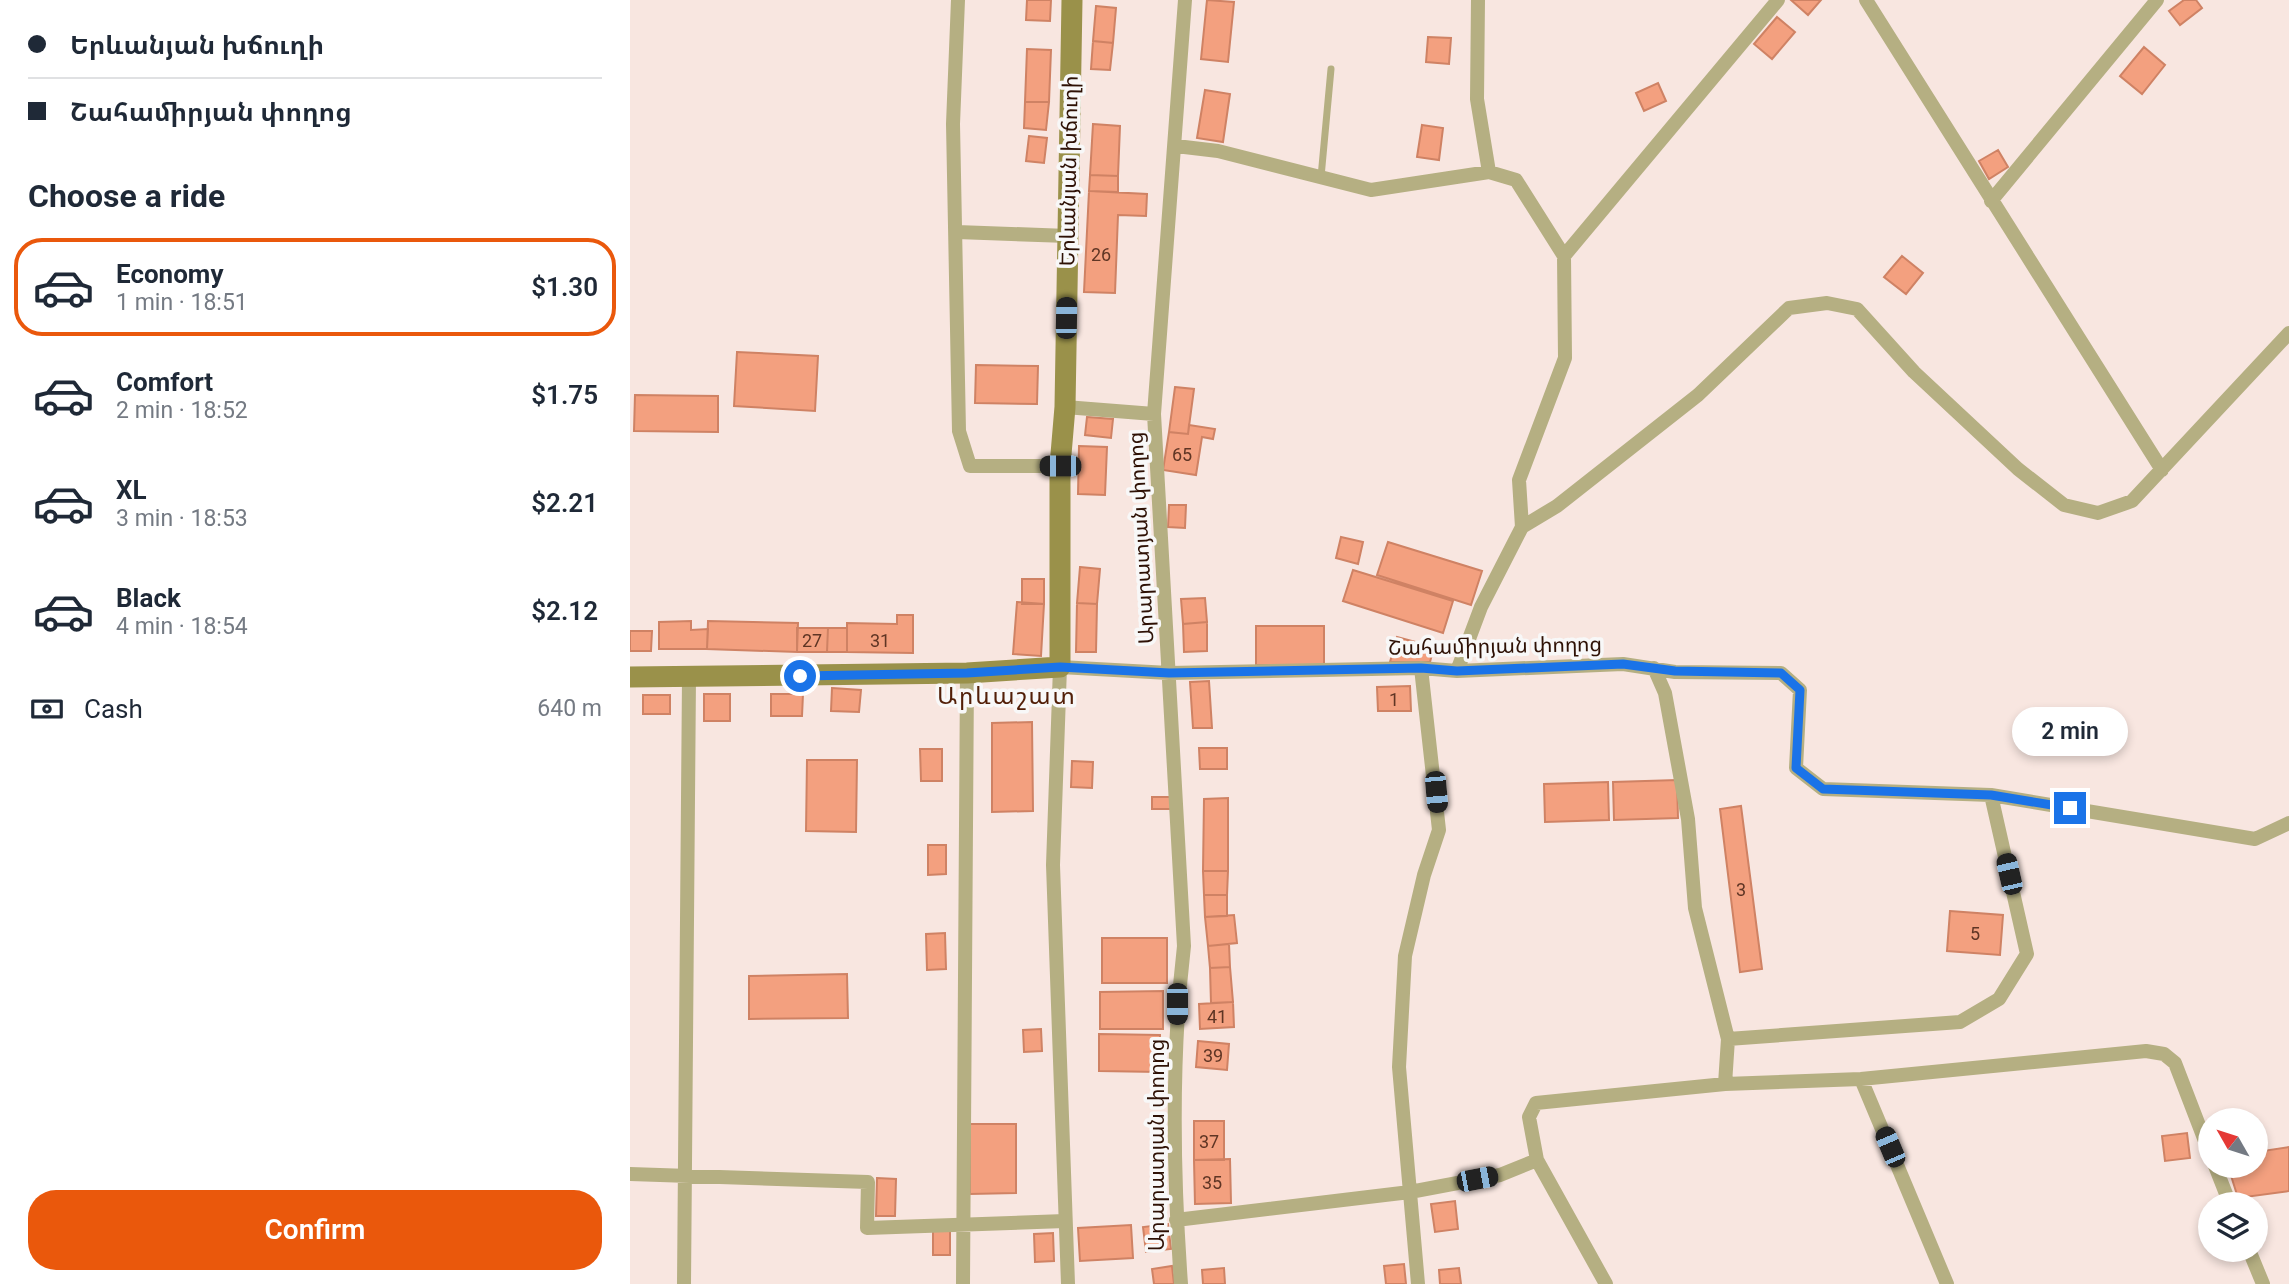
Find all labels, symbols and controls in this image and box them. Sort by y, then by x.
text: Երևանյան խճուղի [70,30,324,60]
street label: Երևանյան խճուղի [1055,75,1083,267]
text: Շահամիրյան փողոց [70,97,352,127]
text: Choose a ride [28,177,225,215]
house number: 26 [1091,244,1111,265]
icon: car [32,256,95,319]
text: Economy [116,259,223,289]
text: $1.30 [531,272,598,302]
text: 1 min · 18:51 [116,289,248,316]
car [1056,297,1077,339]
icon: car [32,364,95,427]
text: Comfort [116,367,213,397]
text: $1.75 [531,380,598,410]
text: 2 min · 18:52 [116,397,248,424]
street label: Արարատյան փողոց [1123,431,1159,645]
house number: 65 [1172,444,1192,465]
car [1040,456,1082,477]
icon: car [32,472,95,535]
text: XL [116,475,147,505]
text: $2.21 [531,488,598,518]
text: 3 min · 18:53 [116,505,248,532]
icon: car [32,580,95,643]
text: Black [116,583,181,613]
text: $2.12 [531,596,598,626]
text: 4 min · 18:54 [116,613,248,640]
house number: 27 [802,630,822,651]
house number: 31 [870,630,890,651]
street label: Շահամիրյան փողոց [1388,632,1602,660]
route start [784,660,816,692]
district label: Արևաշատ [937,682,1077,710]
house number: 1 [1389,689,1399,710]
icon: cash [28,690,66,728]
text: Cash [84,694,143,724]
text: 640 m [537,695,602,722]
callout: 2 min [2012,706,2128,756]
text: 2 min [2041,718,2099,745]
car [1424,770,1449,814]
route end [2054,792,2086,824]
car [1995,851,2024,897]
house number: 3 [1736,879,1746,900]
house number: 5 [1970,923,1980,944]
car [1167,983,1188,1025]
house number: 41 [1207,1006,1227,1027]
street label: Արարատյան փողոց [1145,1039,1169,1251]
house number: 39 [1203,1045,1223,1066]
north arrow [2198,1108,2268,1178]
map controls [2198,1108,2268,1262]
car [1873,1124,1908,1170]
house number: 37 [1199,1131,1219,1152]
car [1455,1165,1500,1193]
house number: 35 [1202,1172,1222,1193]
button: Confirm [28,1190,602,1270]
button: layers [2198,1192,2268,1262]

